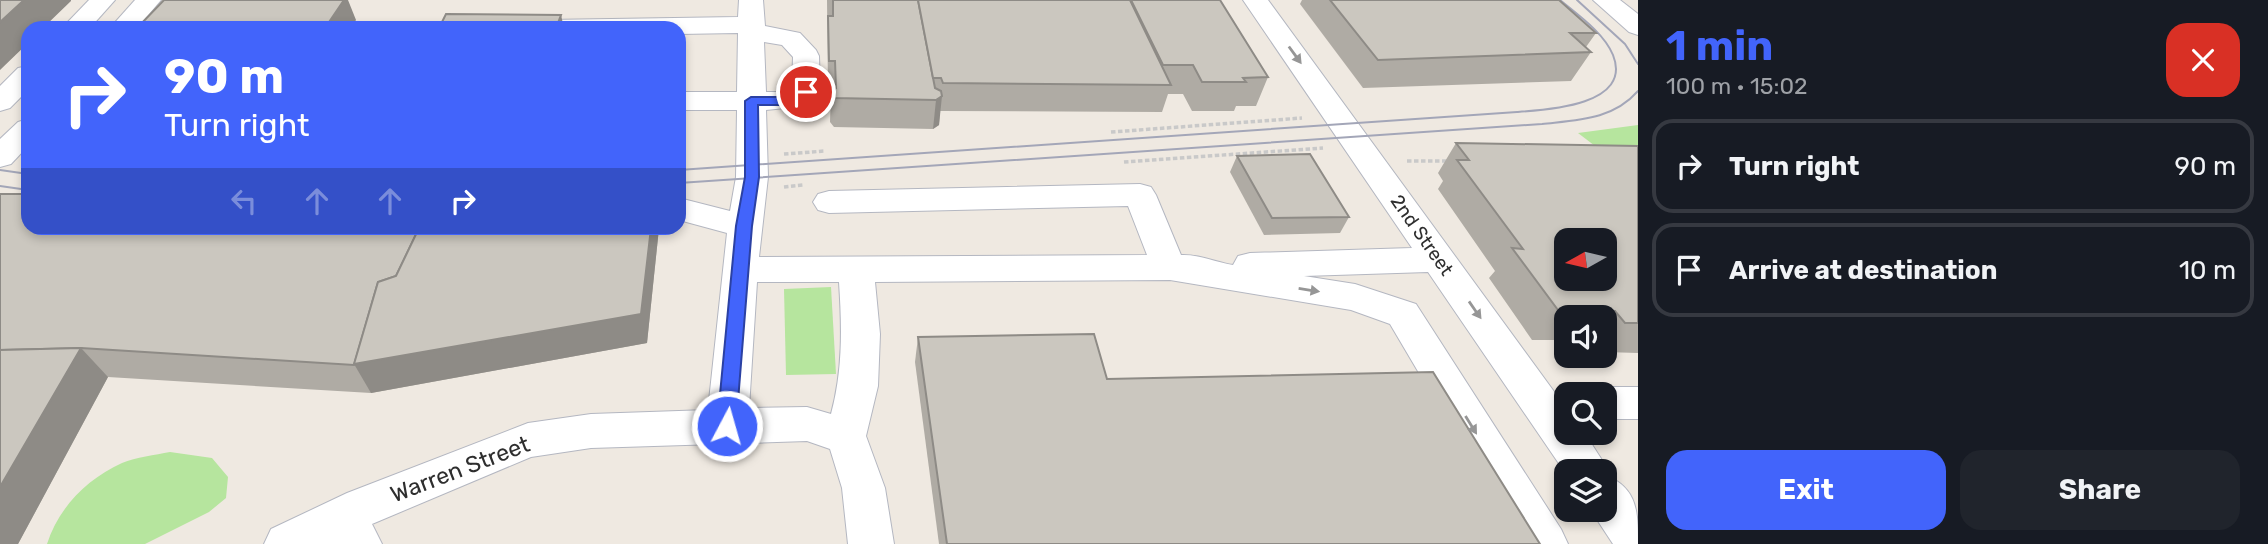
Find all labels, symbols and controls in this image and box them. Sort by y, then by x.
text: 1 min [1666,21,1773,71]
button: close [2166,23,2240,97]
one-way arrow [1288,46,1302,64]
text: 90 m [164,47,284,105]
icon: right [49,49,140,140]
pin [776,62,836,122]
text: 100 m · 15:02 [1666,72,1808,100]
icon: arrive [787,73,825,111]
text: Turn right [164,106,309,144]
icon: right [1670,147,1708,185]
text: Turn right [1729,151,1859,182]
text: 90 m [2175,151,2236,182]
icon: left [225,182,263,220]
icon: ahead [298,182,336,220]
icon: ahead [371,182,409,220]
icon: right [444,182,482,220]
street label: 2nd Street [1386,190,1459,280]
north arrow [1554,228,1617,290]
map controls [1554,228,1617,522]
icon: arrive [1670,251,1708,289]
text: Arrive at destination [1729,255,1997,286]
text: 10 m [2179,255,2236,286]
one-way arrow [1298,285,1320,296]
one-way arrow [1468,301,1482,319]
button: sound [1554,305,1617,368]
button: search [1554,382,1617,445]
position arrow [690,389,764,463]
one-way arrow [1465,415,1478,434]
street label: Warren Street [386,430,534,508]
button: Exit [1666,450,1946,530]
button: Share [1960,450,2240,530]
button: layers [1554,459,1617,522]

